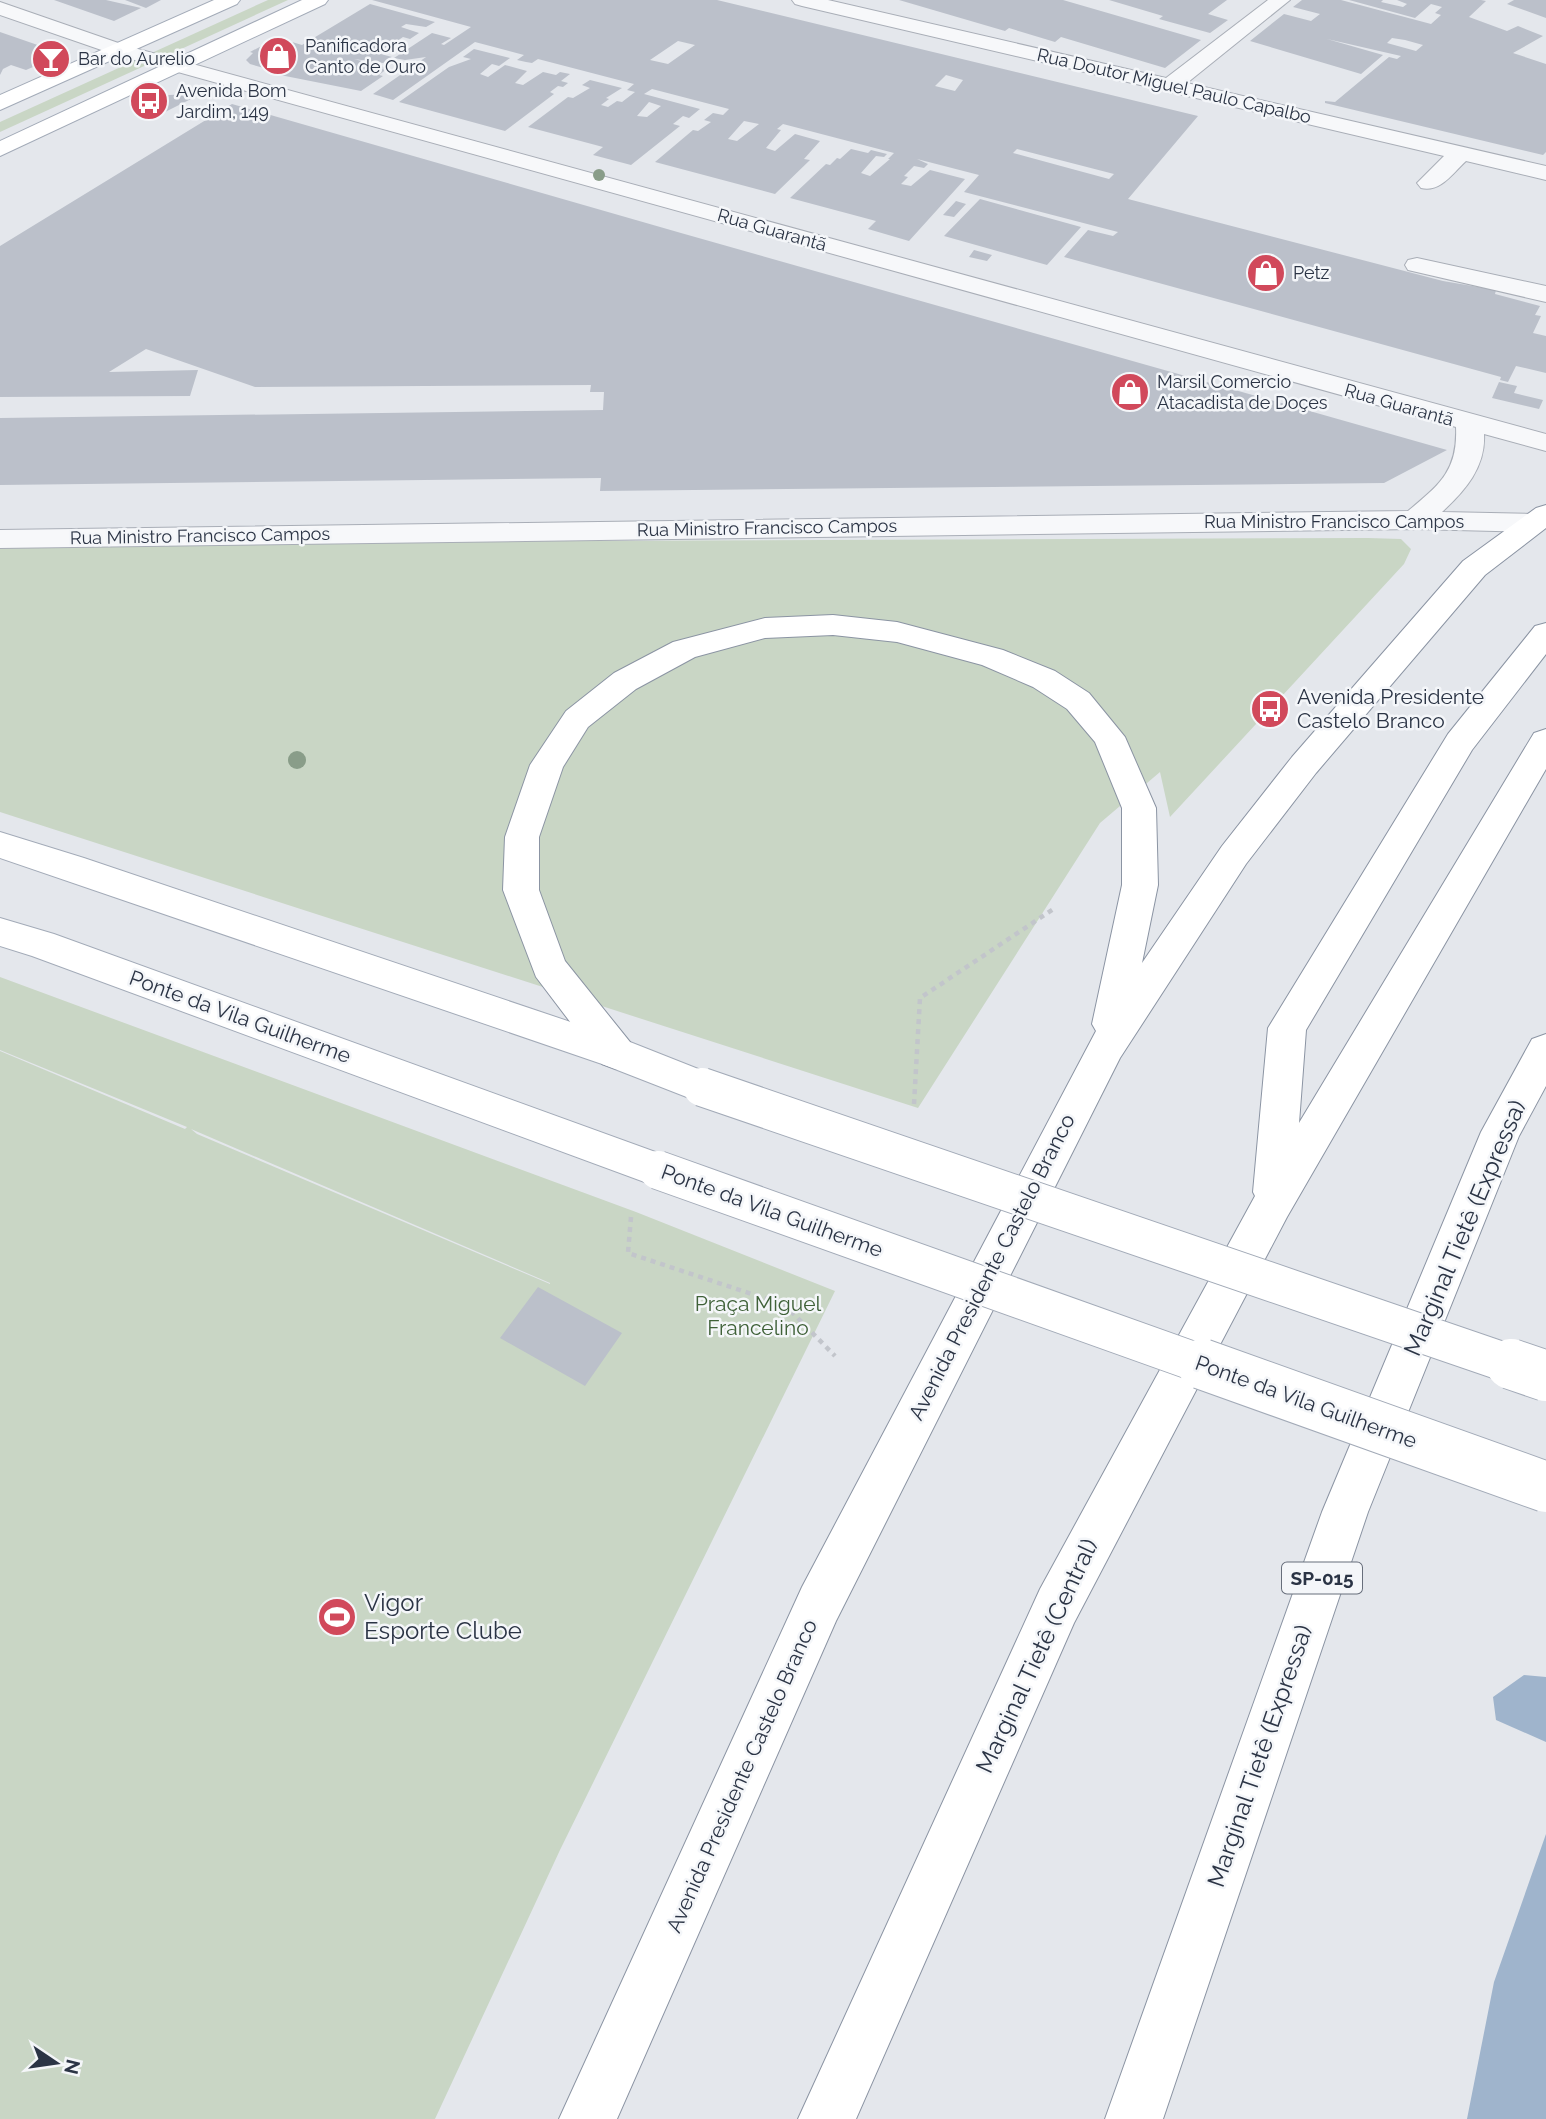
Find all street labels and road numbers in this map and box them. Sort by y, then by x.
street label: Rua Doutor Miguel Paulo Capalbo [1035,44,1313,127]
street label: Rua Guarantã [715,204,829,255]
street label: Rua Guarantã [1342,379,1456,430]
street label: Rua Ministro Francisco Campos [1204,511,1464,532]
street label: Rua Ministro Francisco Campos [637,515,898,540]
street label: Rua Ministro Francisco Campos [70,523,331,548]
street label: Ponte da Vila Guilherme [126,965,354,1068]
street label: Marginal Tietê (Expressa) [1397,1096,1532,1360]
street label: Avenida Presidente Castelo Branco [903,1110,1080,1424]
street label: Ponte da Vila Guilherme [658,1159,886,1262]
street label: Ponte da Vila Guilherme [1192,1350,1420,1453]
street label: Marginal Tietê (Central) [969,1534,1104,1778]
road number: SP-015 [1282,1562,1362,1594]
street label: Avenida Presidente Castelo Branco [661,1615,822,1936]
street label: Marginal Tietê (Expressa) [1201,1621,1318,1891]

